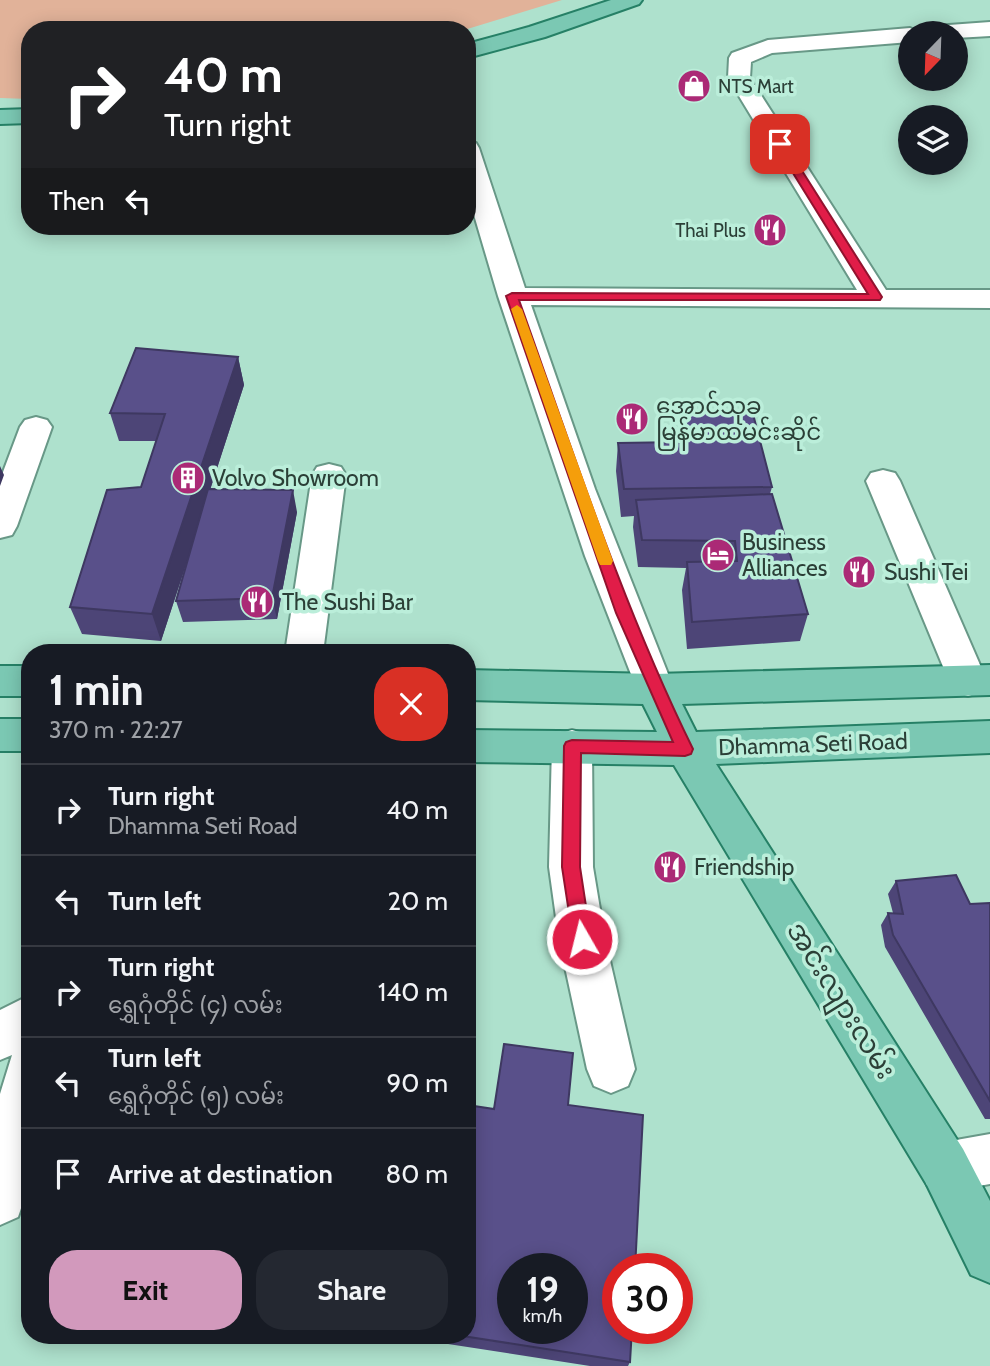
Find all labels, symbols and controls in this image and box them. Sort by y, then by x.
north arrow [898,21,968,91]
map controls [898,21,968,175]
text: 40 m [164,45,283,104]
icon: right [49,49,140,140]
shop icon: NTS Mart [675,67,713,105]
place label: NTS Mart [718,75,794,98]
text: Turn right [164,105,291,144]
button: layers [898,105,968,175]
pin [750,114,810,174]
icon: arrive [761,125,799,163]
icon: left [119,182,157,220]
text: Then [49,185,105,217]
restaurant icon: Thai Plus [751,211,789,249]
place label: Thai Plus [675,219,746,242]
place label: အောင်သုခ မြန်မာထမင်းဆိုင် [656,390,821,451]
restaurant icon: အောင်သုခ မြန်မာထမင်းဆိုင် [613,400,651,438]
building icon: Volvo Showroom [169,459,207,497]
place label: Volvo Showroom [212,464,379,492]
place label: Business Alliances [742,528,827,582]
hotel icon: Business Alliances [699,536,737,574]
restaurant icon: Sushi Tei [840,553,878,591]
place label: Sushi Tei [884,558,968,586]
restaurant icon: The Sushi Bar [238,583,276,621]
place label: The Sushi Bar [282,588,414,616]
text: 1 min [49,664,144,716]
button: close [374,667,448,741]
text: 370 m · 22:27 [49,716,183,744]
street label: Dhamma Seti Road [718,727,908,761]
text: Turn right [108,780,214,812]
icon: right [49,791,87,829]
text: 40 m [386,794,448,826]
text: Dhamma Seti Road [108,812,298,840]
restaurant icon: Friendship [651,848,689,886]
place label: Friendship [694,853,794,881]
icon: left [49,882,87,920]
text: Turn left [108,885,201,917]
text: 20 m [388,885,448,917]
position arrow [545,902,619,976]
street label: အင်းလျားလမ်း [775,915,905,1088]
text: Turn right [108,951,214,983]
icon: right [49,973,87,1011]
text: 140 m [378,976,448,1008]
text: ရွှေဂုံတိုင် (၄) လမ်း [108,991,283,1019]
text: Turn left [108,1042,201,1074]
icon: left [49,1064,87,1102]
text: 90 m [386,1067,448,1099]
text: ရွှေဂုံတိုင် (၅) လမ်း [108,1082,284,1110]
icon: arrive [49,1155,87,1193]
text: Arrive at destination [108,1158,333,1190]
text: 80 m [385,1158,448,1190]
button: Exit [49,1250,242,1330]
button: Share [256,1250,448,1330]
speed limit sign: 30 [602,1253,693,1344]
text: 19 [526,1268,559,1311]
text: km/h [523,1305,562,1327]

